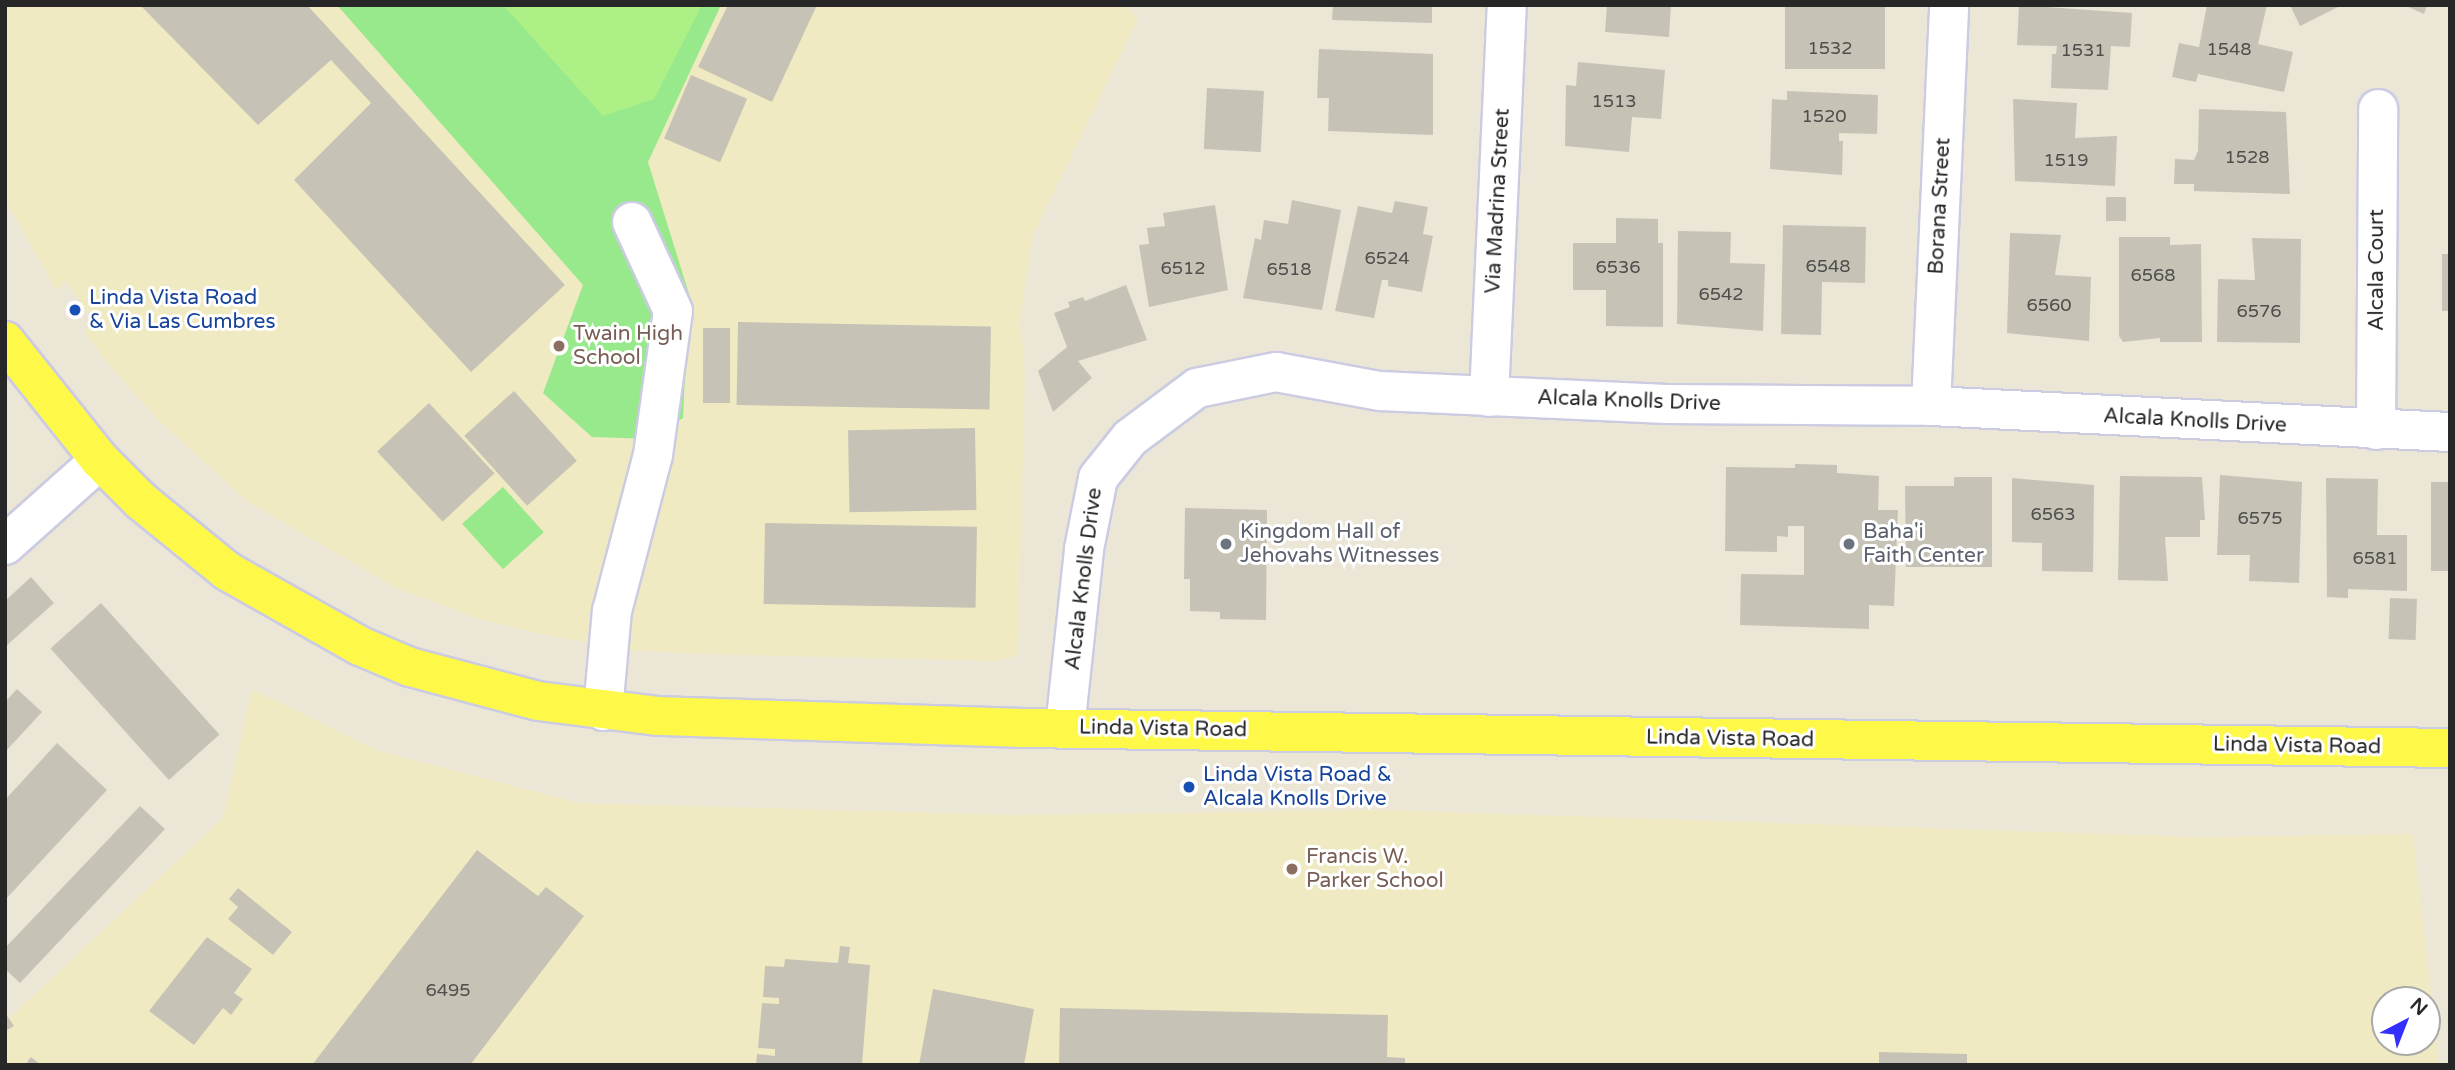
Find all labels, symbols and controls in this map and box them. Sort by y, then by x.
house number: 1532 [1807,37,1853,59]
house number: 1548 [2206,38,2252,60]
house number: 1531 [2060,39,2106,61]
house number: 1513 [1591,90,1637,112]
house number: 1520 [1801,105,1847,127]
street label: Via Madrina Street [1481,108,1515,294]
street label: Borana Street [1924,137,1956,275]
house number: 1528 [2224,146,2270,168]
house number: 1519 [2043,149,2089,171]
street label: Alcala Court [2364,209,2390,331]
house number: 6524 [1364,247,1410,269]
house number: 6548 [1805,255,1851,277]
house number: 6536 [1595,256,1641,278]
house number: 6512 [1160,257,1206,279]
house number: 6518 [1266,258,1312,280]
house number: 6568 [2130,264,2176,286]
house number: 6542 [1698,283,1744,305]
place label: Linda Vista Road & Via Las Cumbres [89,285,276,335]
house number: 6560 [2026,294,2072,316]
house number: 6576 [2236,300,2282,322]
marker: Linda Vista Road & Via Las Cumbres [67,302,83,318]
place label: Twain High School [573,321,683,371]
marker: Twain High School [551,338,567,354]
street label: Alcala Knolls Drive [1537,385,1721,417]
street label: Alcala Knolls Drive [2103,404,2287,438]
street label: Alcala Knolls Drive [1060,486,1108,672]
house number: 6563 [2030,503,2076,525]
house number: 6575 [2237,507,2283,529]
place label: Kingdom Hall of Jehovahs Witnesses [1240,519,1439,569]
place label: Baha'i Faith Center [1863,519,1984,569]
marker: Kingdom Hall of Jehovahs Witnesses [1218,536,1234,552]
marker: Baha'i Faith Center [1841,536,1857,552]
house number: 6581 [2352,547,2398,569]
street label: Linda Vista Road [1079,715,1247,743]
street label: Linda Vista Road [1646,725,1814,753]
street label: Linda Vista Road [2213,732,2381,760]
place label: Linda Vista Road & Alcala Knolls Drive [1203,762,1392,812]
marker: Linda Vista Road & Alcala Knolls Drive [1181,779,1197,795]
place label: Francis W. Parker School [1306,844,1444,894]
marker: Francis W. Parker School [1284,861,1300,877]
house number: 6495 [425,979,471,1001]
north arrow [2371,986,2441,1056]
text: N [2406,994,2432,1020]

